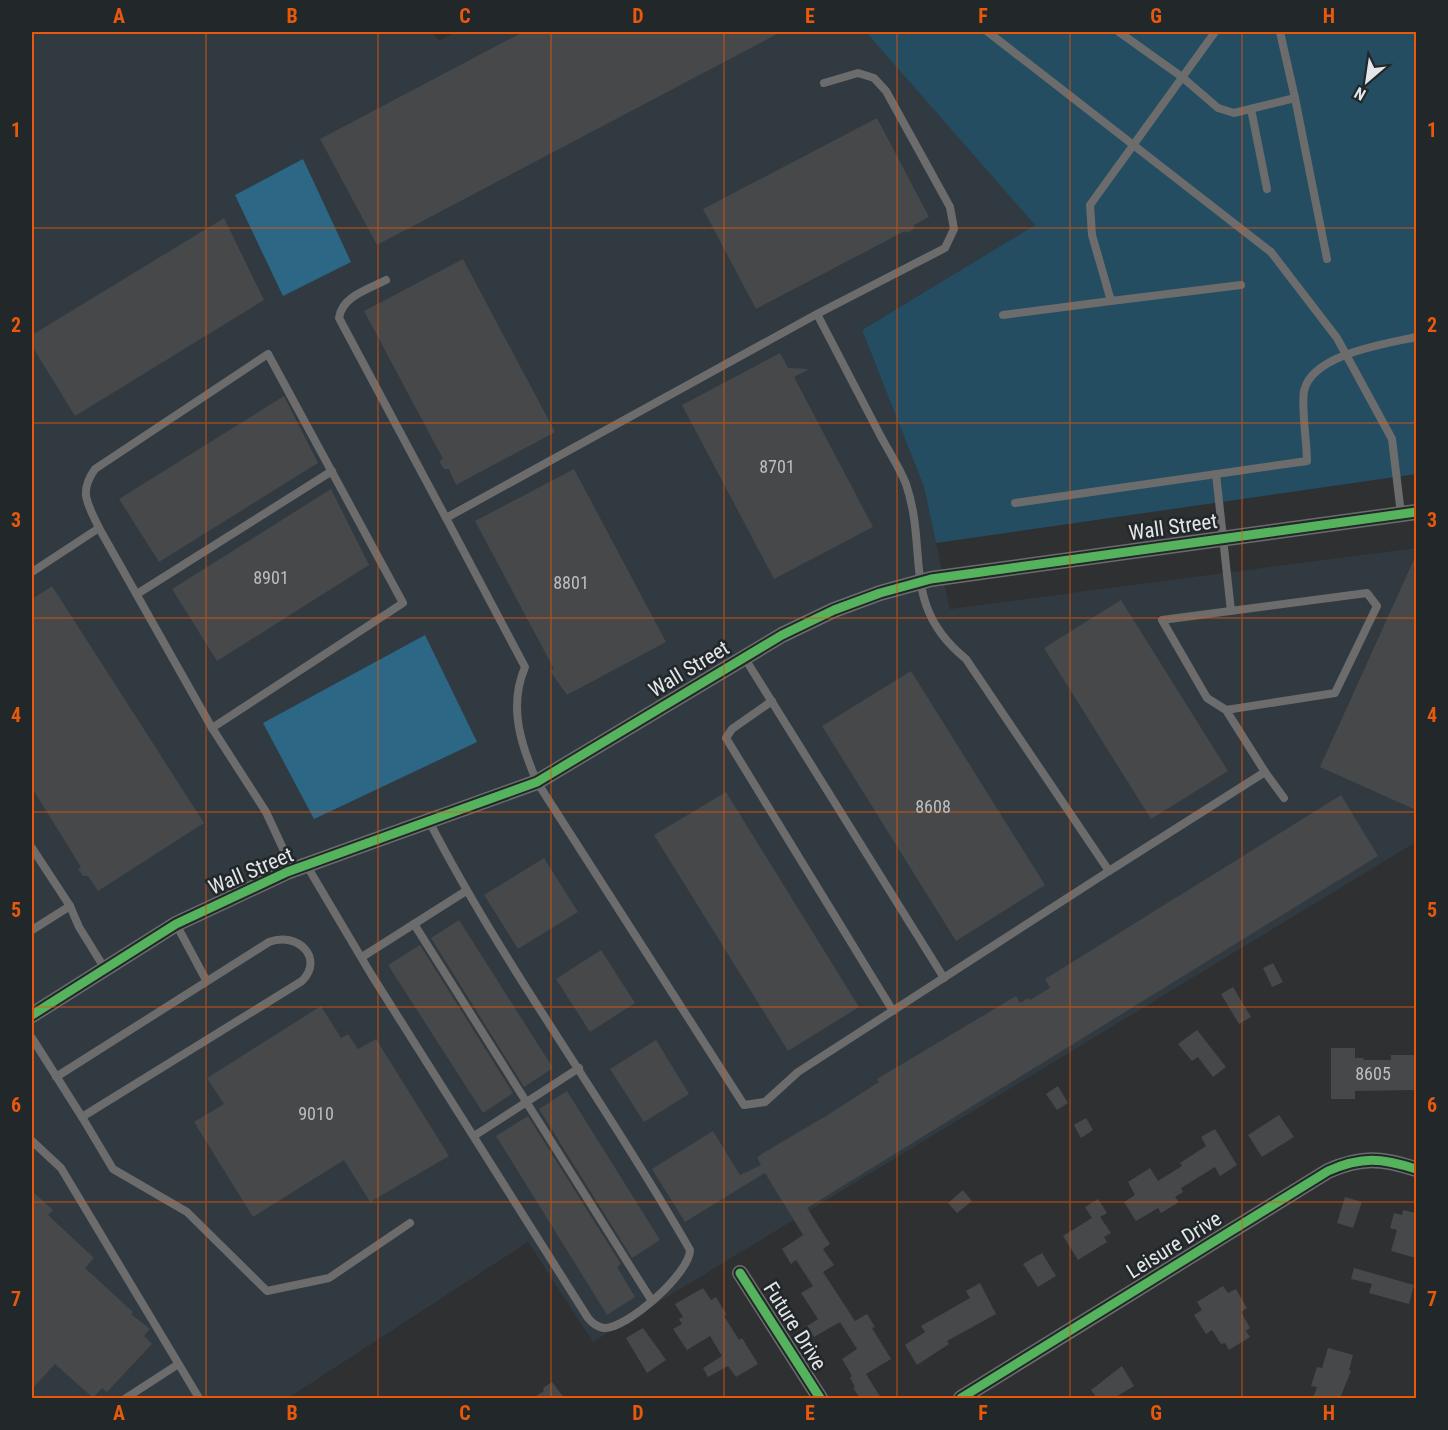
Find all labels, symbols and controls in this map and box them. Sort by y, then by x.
text: A [113,4,125,28]
text: B [286,4,298,28]
text: C [459,4,471,28]
text: D [632,4,644,28]
text: E [805,4,815,28]
text: F [978,4,988,28]
text: G [1150,4,1162,28]
text: H [1323,4,1335,28]
north arrow [1337,51,1397,111]
text: N [1351,83,1369,104]
text: 1 [11,118,21,142]
text: 1 [1427,118,1437,142]
text: 2 [11,313,21,337]
text: 2 [1427,313,1437,337]
house number: 8701 [759,456,795,477]
text: 3 [11,508,21,532]
text: 3 [1427,508,1437,532]
street label: Wall Street [1127,509,1219,545]
house number: 8901 [253,567,289,588]
house number: 8801 [553,572,589,593]
street label: Wall Street [645,636,733,702]
text: 4 [11,703,21,727]
text: 4 [1427,703,1437,727]
house number: 8608 [915,796,951,817]
street label: Wall Street [205,842,297,900]
text: 5 [11,898,21,922]
text: 5 [1427,898,1437,922]
house number: 8605 [1355,1063,1391,1084]
text: 6 [11,1093,21,1117]
text: 6 [1427,1093,1437,1117]
house number: 9010 [298,1103,334,1124]
street label: Leisure Drive [1122,1206,1226,1284]
street label: Future Drive [759,1278,832,1375]
text: 7 [11,1287,21,1311]
text: 7 [1427,1287,1437,1311]
text: A [113,1401,125,1425]
text: B [286,1401,298,1425]
text: C [459,1401,471,1425]
text: D [632,1401,644,1425]
text: E [805,1401,815,1425]
text: F [978,1401,988,1425]
text: G [1150,1401,1162,1425]
text: H [1323,1401,1335,1425]

